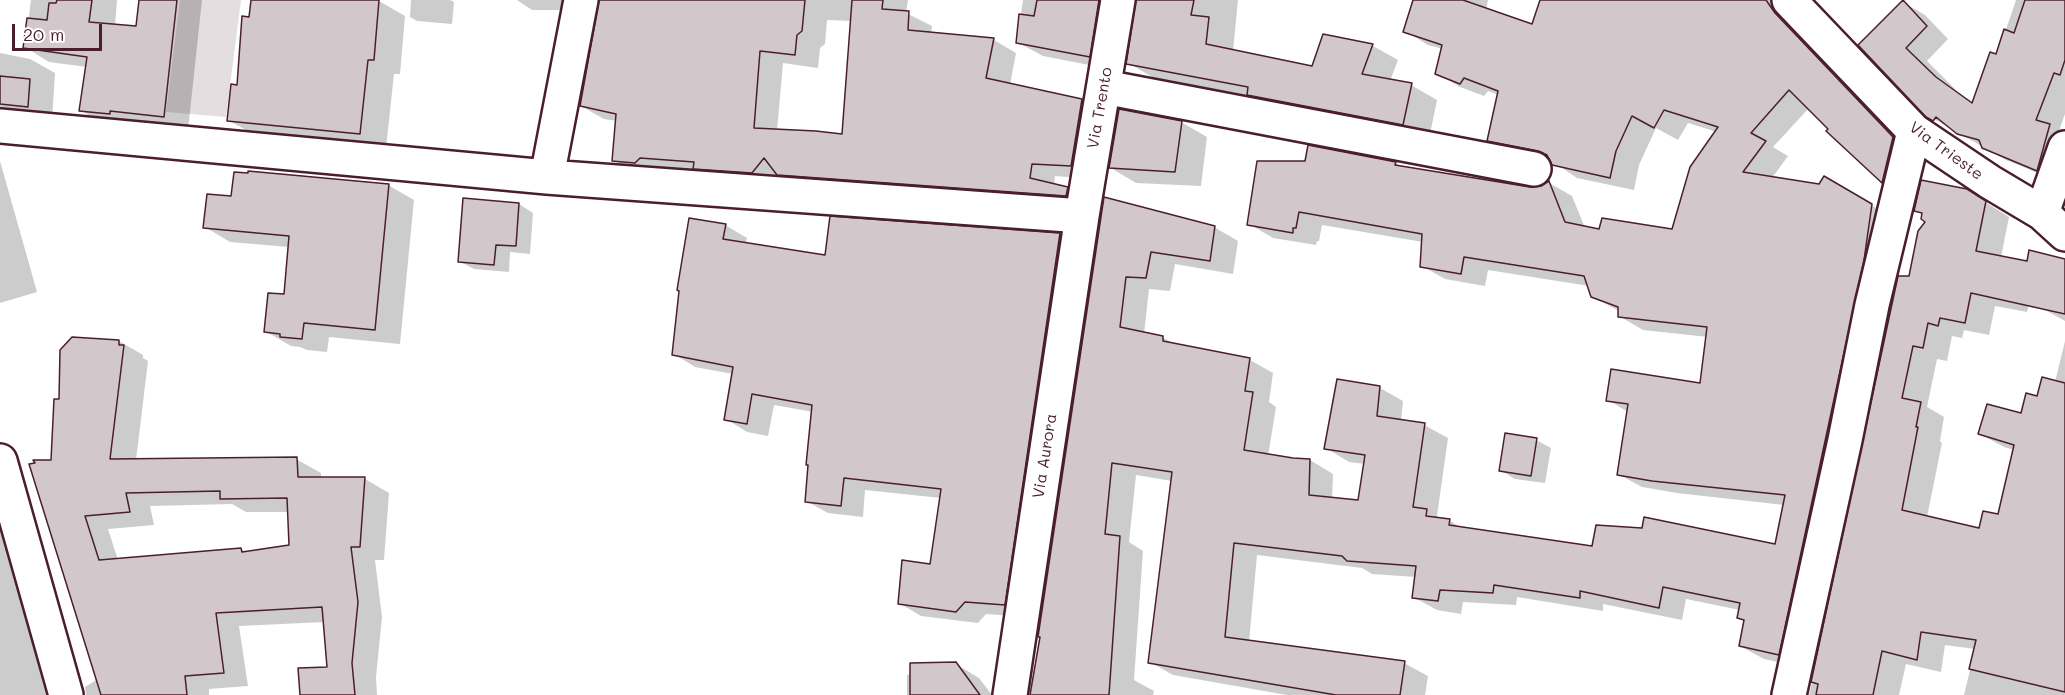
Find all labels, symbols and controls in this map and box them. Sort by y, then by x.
scale bar [15,12,105,50]
text: 20 m [23,22,64,46]
street label: Via Trento [1083,66,1117,150]
street label: Via Trieste [1905,118,1987,184]
street label: Via Aurora [1029,412,1061,500]

